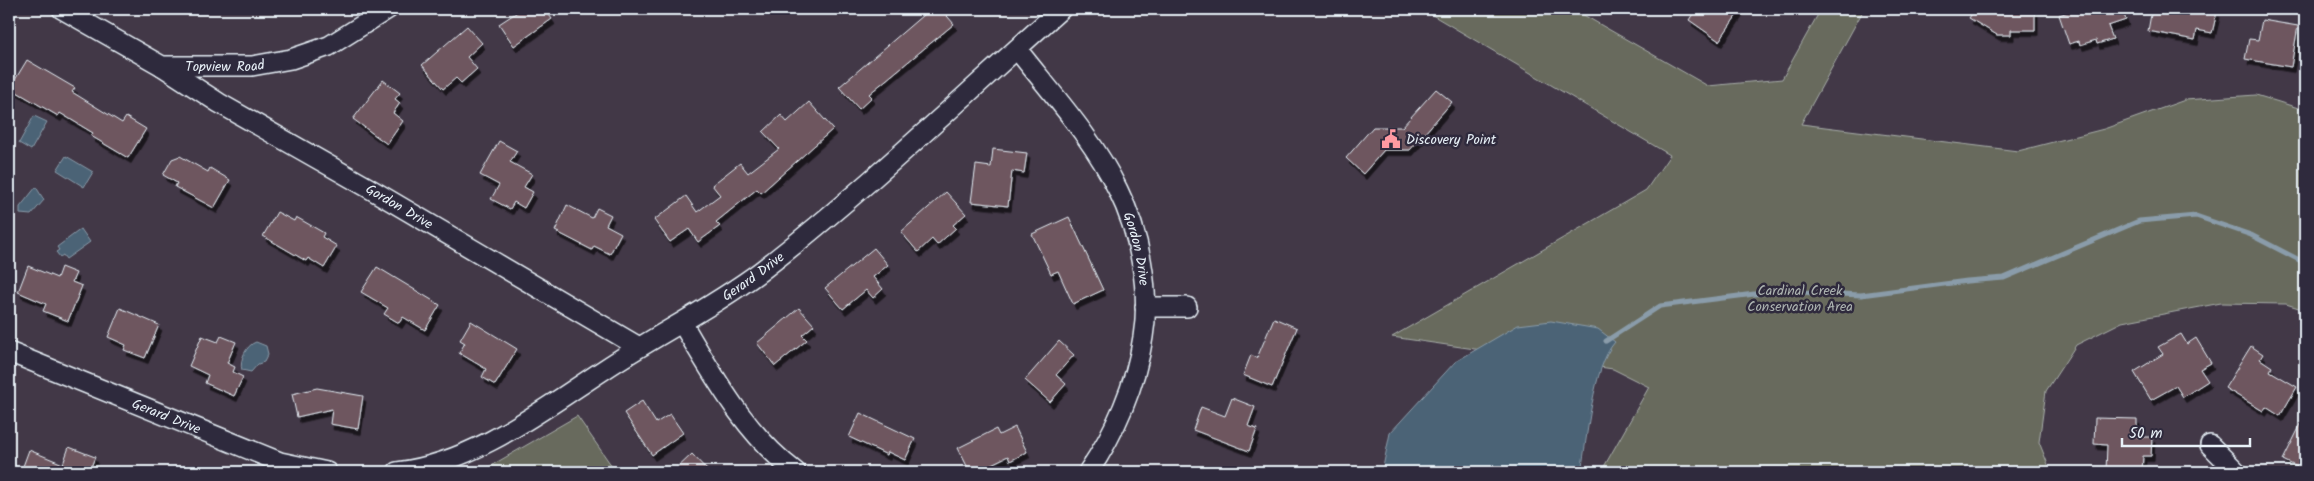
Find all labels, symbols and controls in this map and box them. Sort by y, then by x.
street label: Topview Road [185,54,267,78]
public building icon: Discovery Point [1380,128,1402,150]
place label: Discovery Point [1406,129,1497,151]
street label: Gordon Drive [361,179,438,236]
street label: Gordon Drive [1117,209,1155,288]
street label: Gerard Drive [718,246,790,307]
park label: Cardinal Creek Conservation Area [1747,280,1853,318]
street label: Gerard Drive [128,393,205,441]
scale bar [2122,416,2249,448]
text: 50 m [2129,422,2163,446]

